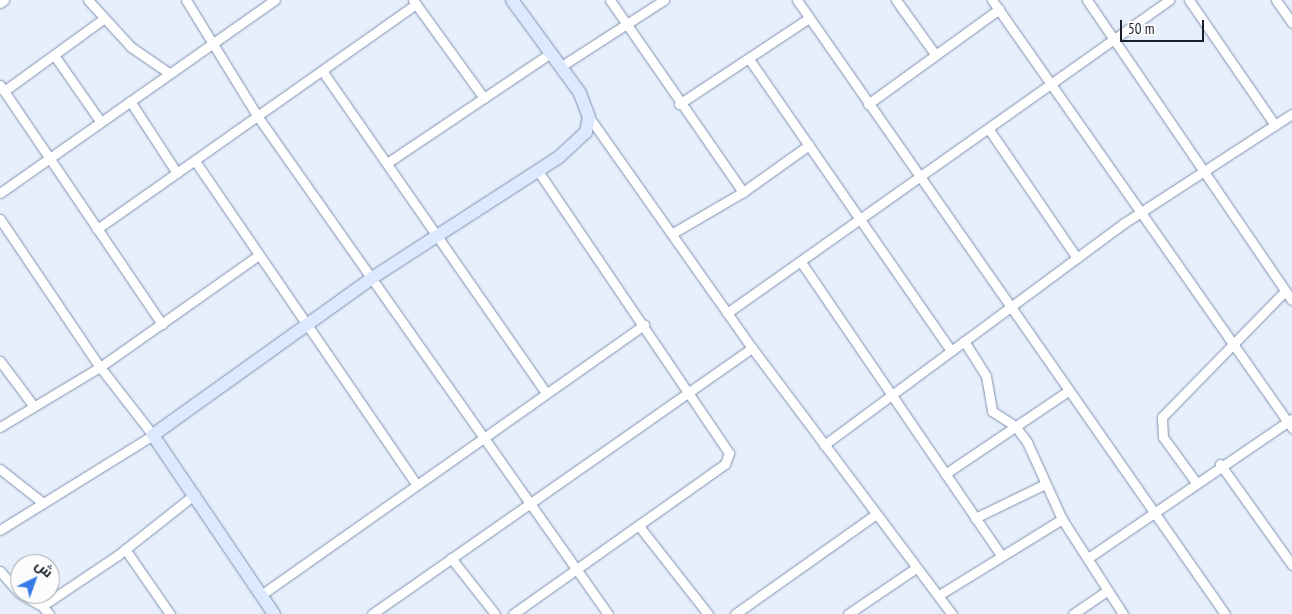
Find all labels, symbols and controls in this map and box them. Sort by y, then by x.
scale bar [1122,10,1206,42]
text: 50 m [1128,19,1154,38]
north arrow [10,554,60,604]
text: ش [32,556,57,581]

